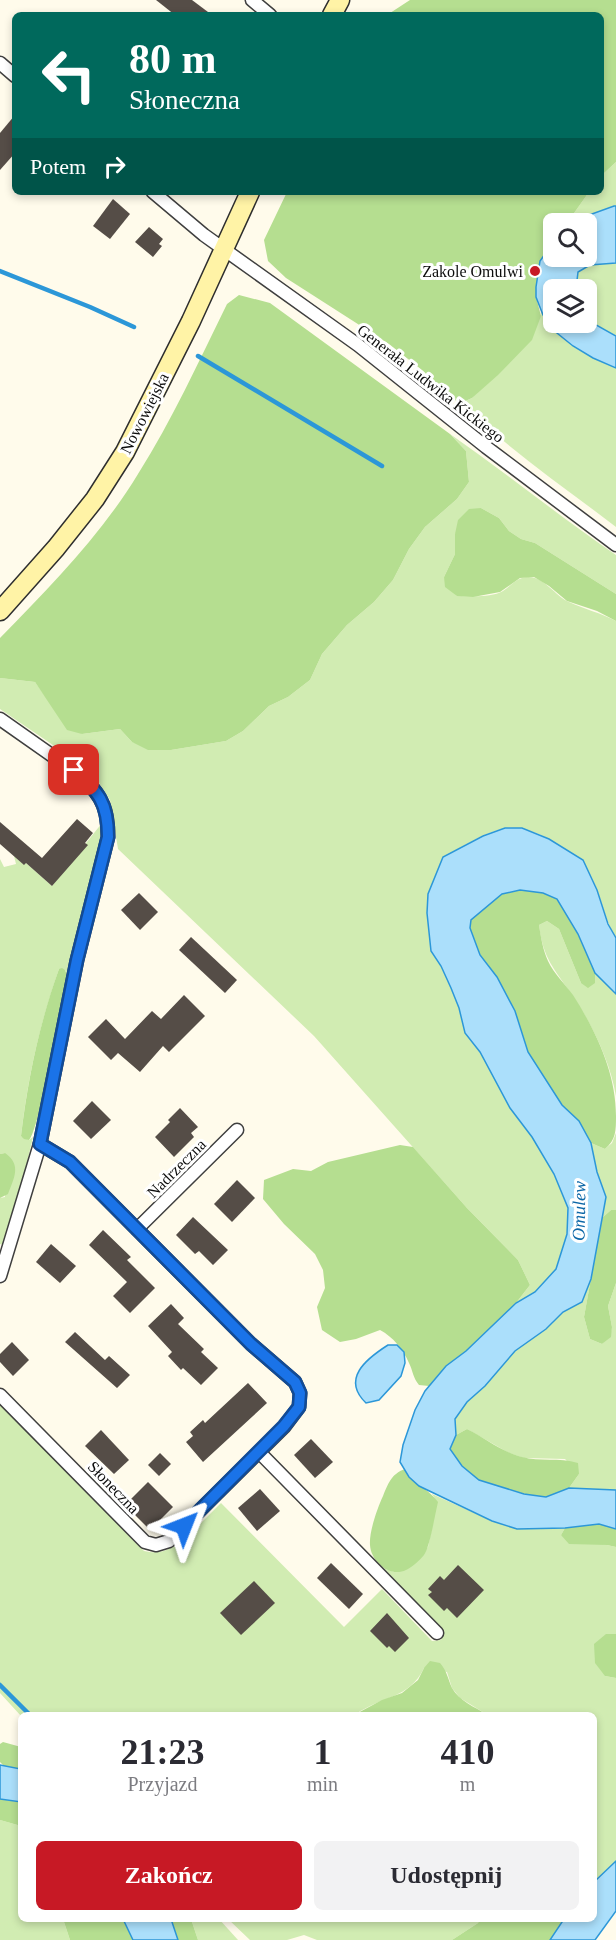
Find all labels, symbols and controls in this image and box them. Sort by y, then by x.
icon: left [30,36,108,114]
text: 80 m [129,36,217,82]
text: Słoneczna [129,85,240,115]
icon: right [98,150,131,183]
text: Potem [30,154,86,179]
map controls [543,213,597,333]
button: search [543,213,597,267]
place label: Zakole Omulwi [422,263,524,280]
marker: Zakole Omulwi [528,264,542,278]
button: layers [543,279,597,333]
street label: Generała Ludwika Kickiego [353,321,507,447]
street label: Nowowiejska [117,370,173,457]
pin [48,744,99,795]
icon: arrive [57,753,90,786]
street label: Nadrzeczna [144,1136,209,1201]
water label: Omulew [568,1181,590,1241]
street label: Słoneczna [85,1458,143,1517]
position arrow [152,1494,216,1558]
text: 21:23 [120,1732,204,1772]
text: 1 [314,1732,332,1772]
text: 410 [441,1732,495,1772]
text: Przyjazd [127,1773,197,1795]
text: min [307,1773,338,1795]
text: m [460,1773,475,1795]
button: Zakończ [36,1841,302,1910]
button: Udostępnij [314,1841,579,1910]

